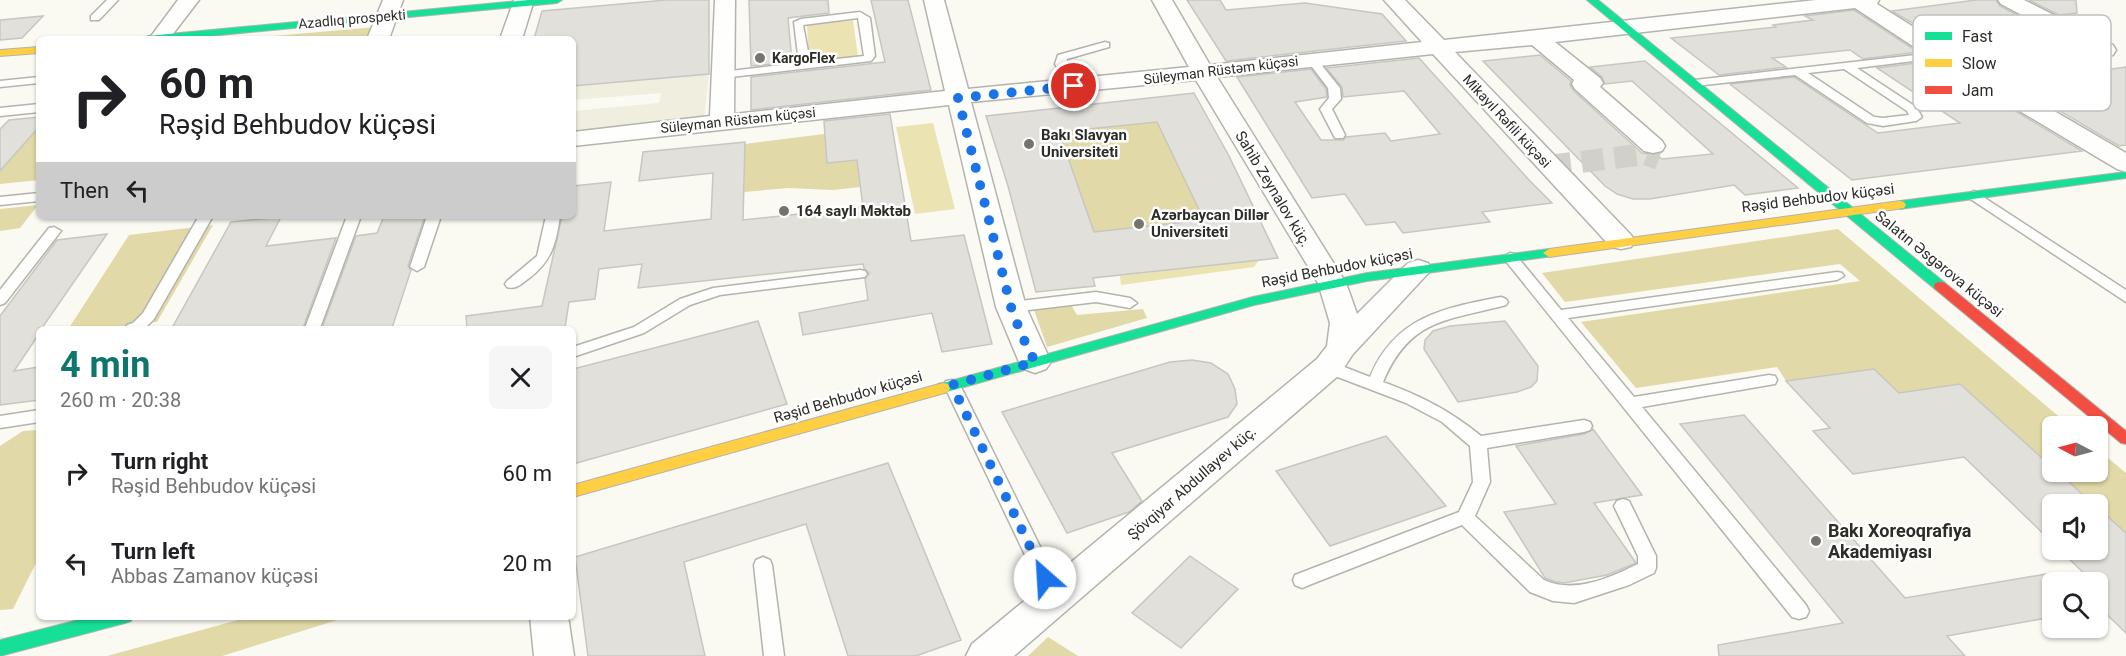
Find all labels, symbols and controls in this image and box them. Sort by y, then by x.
street label: Azadlıq prospekti [298,6,406,32]
legend [1913,15,2111,111]
text: Fast [1962,27,1993,46]
place label: KargoFlex [772,50,836,66]
marker: KargoFlex [753,51,767,65]
street label: Süleyman Rüstəm küçəsi [1143,53,1299,87]
text: Slow [1962,54,1997,73]
text: 60 m [159,59,254,108]
icon: right [60,60,138,138]
pin [1048,60,1099,111]
icon: arrive [1057,69,1090,102]
street label: Mikayıl Rəfili küçəsi [1460,71,1554,171]
text: Jam [1962,81,1994,100]
street label: Süleyman Rüstəm küçəsi [660,104,816,136]
text: Rəşid Behbudov küçəsi [159,109,436,141]
place label: Bakı Slavyan Universiteti [1041,126,1127,161]
street label: Sahib Zeynalov küç. [1231,128,1315,250]
marker: Bakı Slavyan Universiteti [1022,137,1036,151]
icon: left [121,174,154,207]
text: Then [60,178,109,203]
street label: Rəşid Behbudov küçəsi [1741,180,1895,216]
place label: 164 saylı Məktəb [796,202,911,220]
marker: 164 saylı Məktəb [777,204,791,218]
place label: Azərbaycan Dillər Universiteti [1151,206,1270,241]
street label: Salatın Əsgərova küçəsi [1871,207,2007,321]
marker: Azərbaycan Dillər Universiteti [1132,217,1146,231]
street label: Rəşid Behbudov küçəsi [1260,244,1414,292]
text: 4 min [60,344,151,386]
button: close [489,346,552,409]
street label: Rəşid Behbudov küçəsi [772,367,924,427]
text: 260 m · 20:38 [60,388,181,412]
north arrow [2042,416,2108,482]
map controls [2042,416,2108,638]
street label: Şövqiyar Abdullayev küç. [1124,422,1260,544]
text: Turn right [111,449,208,474]
icon: right [60,457,93,490]
text: 60 m [503,461,552,486]
text: Rəşid Behbudov küçəsi [111,474,316,498]
button: sound [2042,494,2108,560]
place label: Bakı Xoreoqrafiya Akademiyası [1828,520,1972,562]
marker: Bakı Xoreoqrafiya Akademiyası [1809,534,1823,548]
text: Turn left [111,539,195,564]
position arrow [1013,546,1077,610]
icon: left [60,547,93,580]
text: 20 m [503,551,552,576]
text: Abbas Zamanov küçəsi [111,564,318,588]
button: search [2042,572,2108,638]

